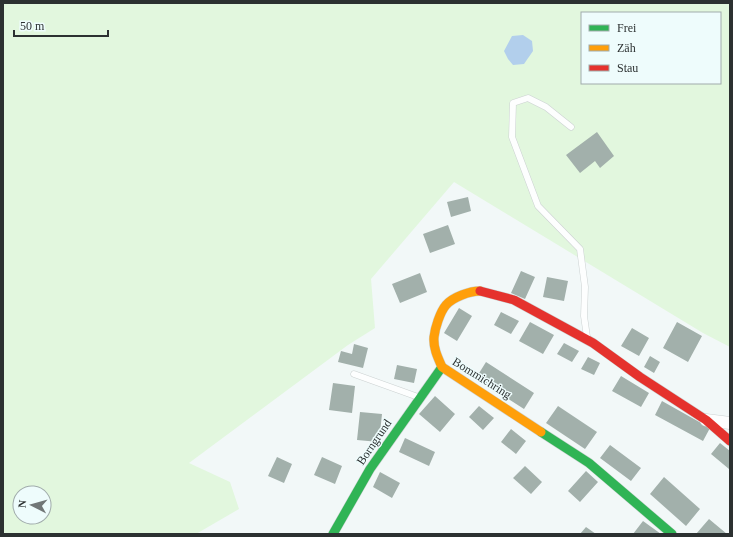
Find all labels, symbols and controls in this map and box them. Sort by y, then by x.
scale bar [14,12,108,38]
legend [581,12,721,84]
text: 50 m [20,19,45,33]
text: Frei [617,21,637,35]
text: Zäh [617,41,636,55]
text: Stau [617,61,638,75]
street label: Bommichring [450,354,514,402]
street label: Borngrund [354,417,394,467]
north arrow [12,485,52,525]
text: N [16,499,28,509]

